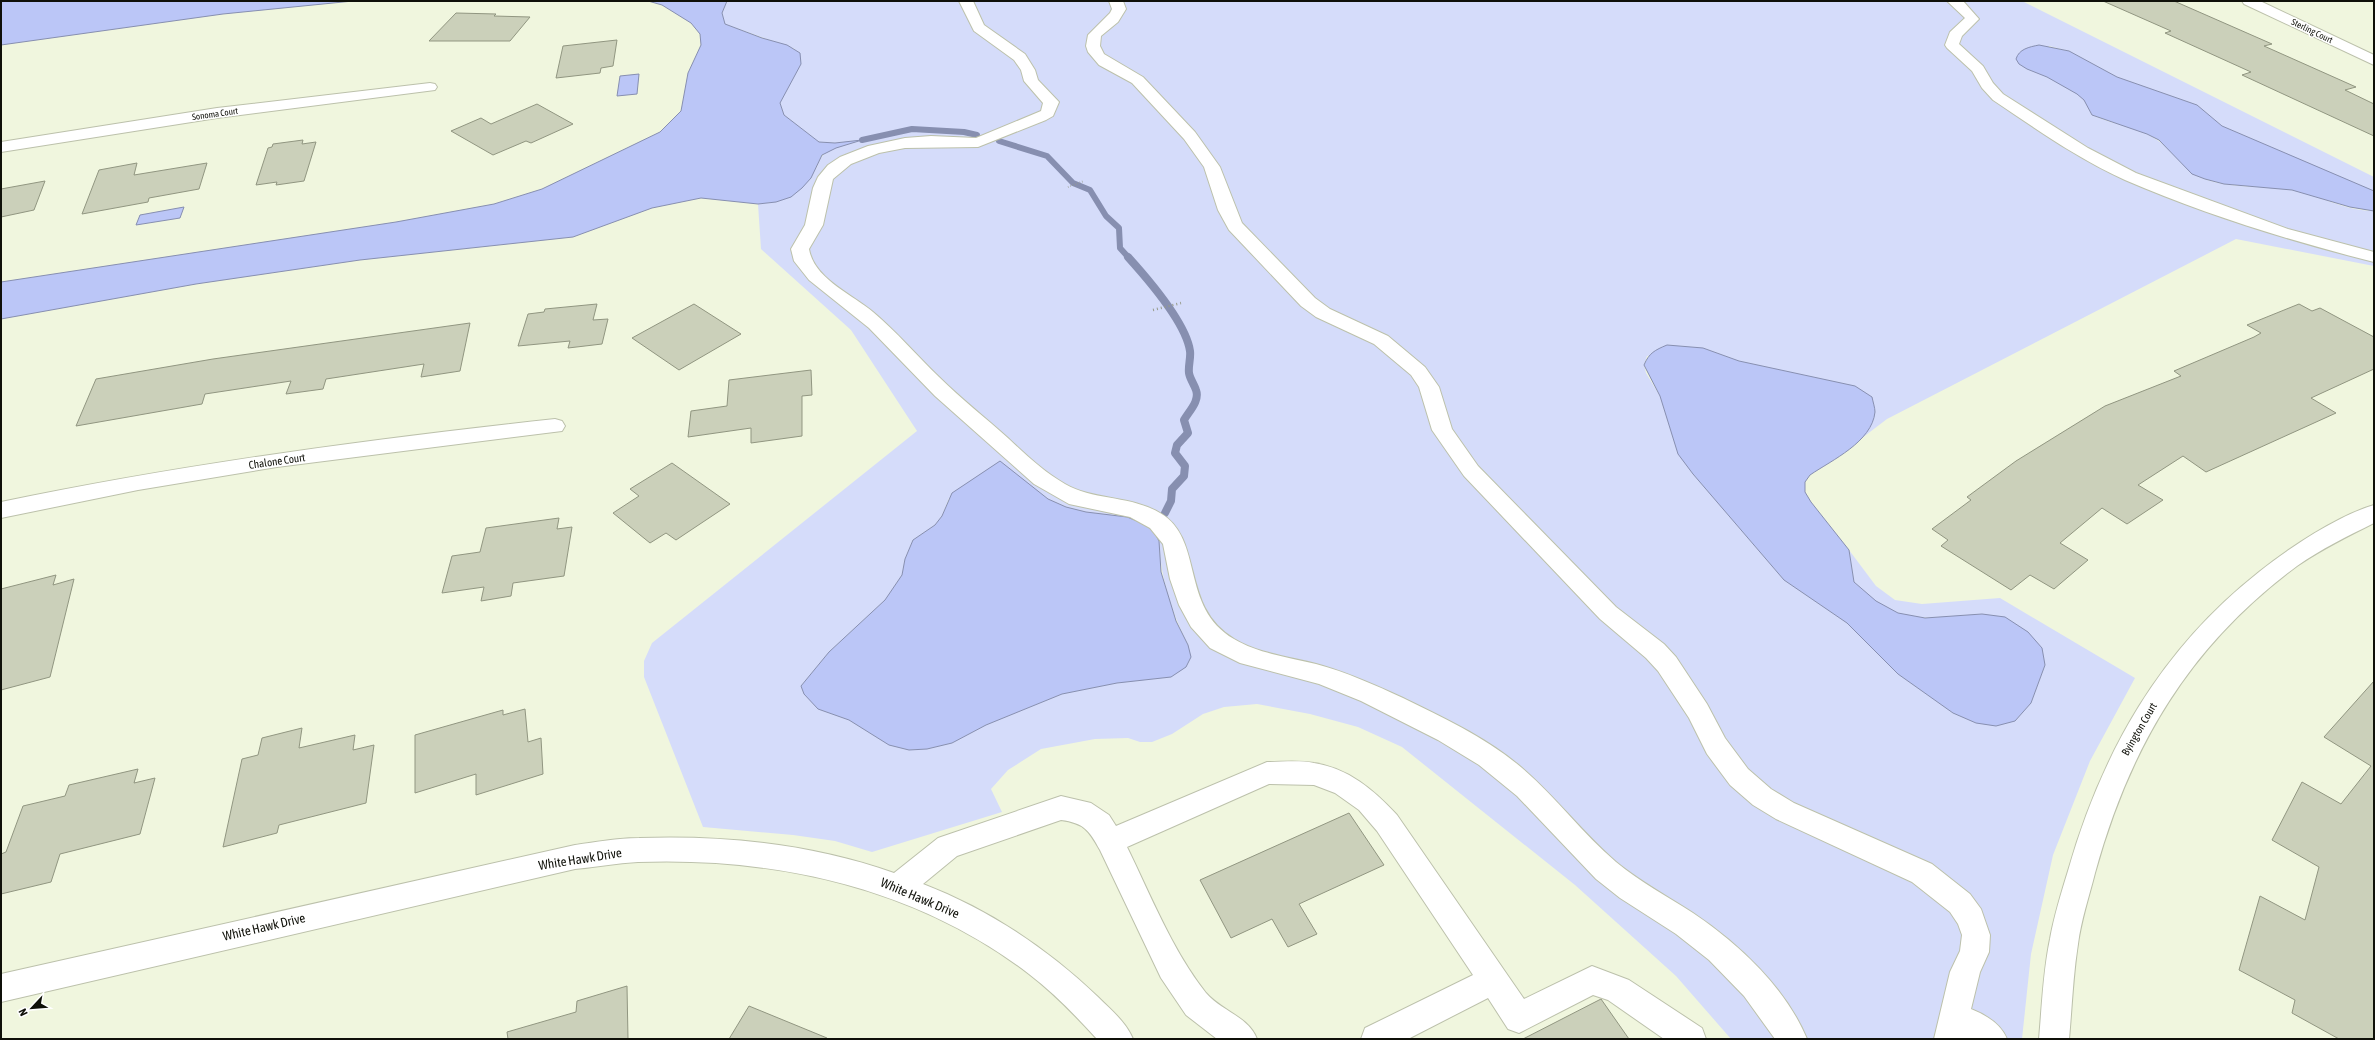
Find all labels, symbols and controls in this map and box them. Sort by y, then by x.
street label: Sterling Court [2290,17,2335,45]
street label: Sonoma Court [191,106,239,122]
street label: Chalone Court [248,451,306,471]
street label: Byington Court [2119,700,2159,758]
street label: White Hawk Drive [537,845,623,873]
street label: White Hawk Drive [878,875,962,921]
street label: White Hawk Drive [221,910,307,944]
north arrow [12,988,52,1028]
text: N [16,1007,30,1018]

